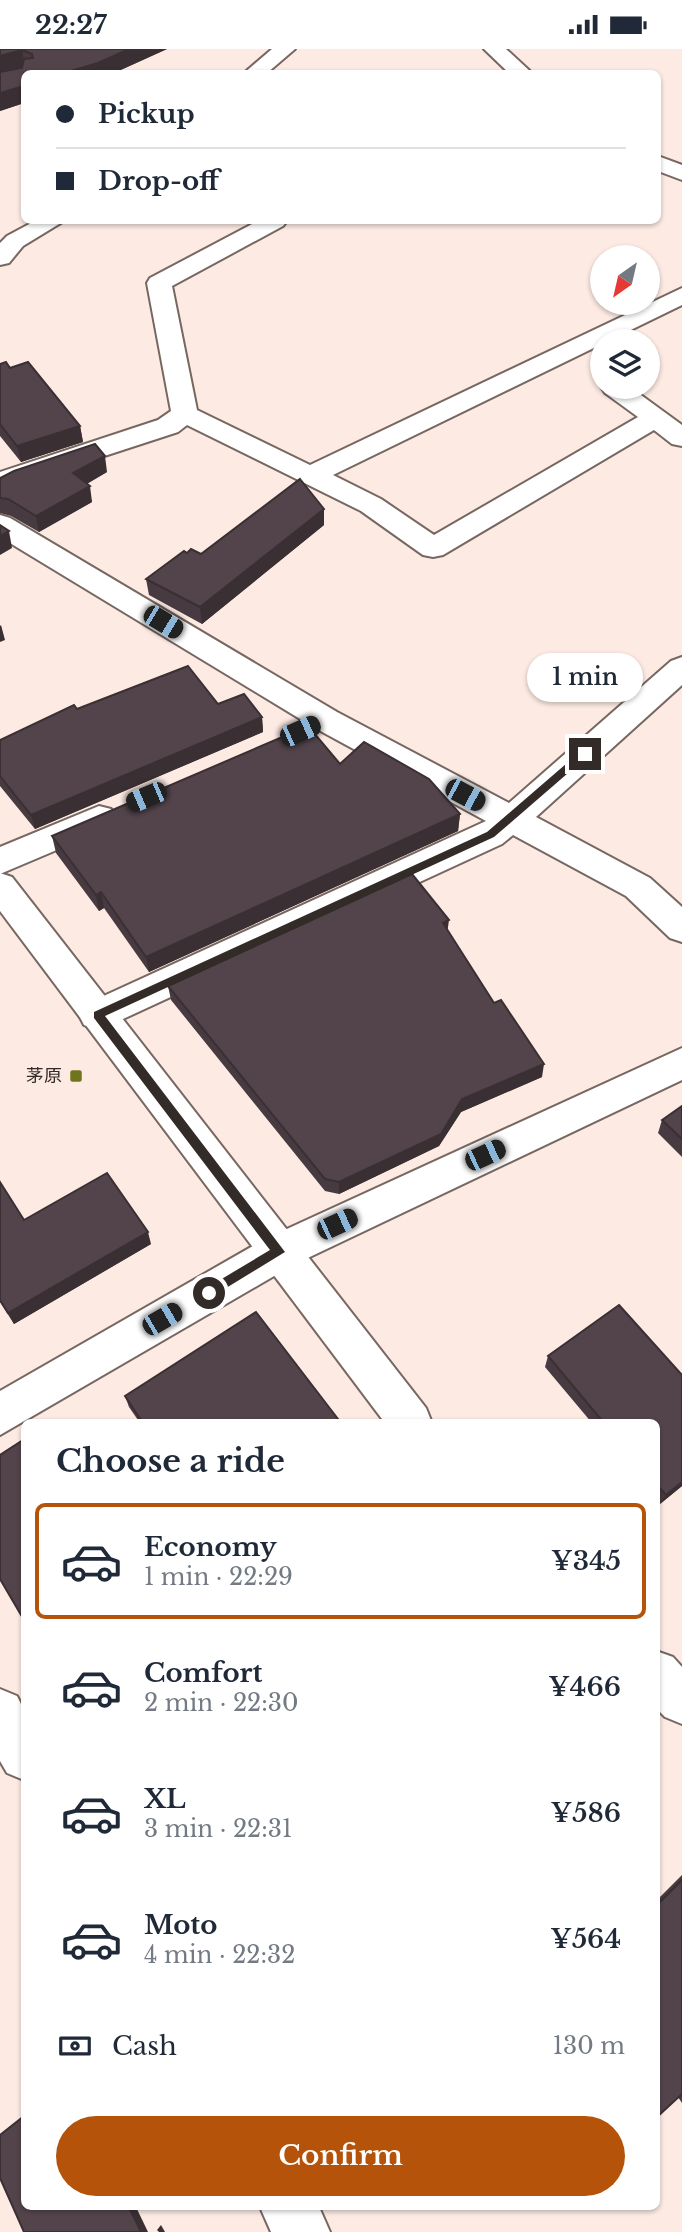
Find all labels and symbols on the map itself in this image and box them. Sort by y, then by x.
north arrow [590,245,660,315]
car [140,602,187,642]
callout: 1 min [527,653,643,701]
car [277,713,324,749]
route end [569,738,601,770]
car [442,776,489,814]
car [123,779,170,815]
place label: 茅原 [26,1065,62,1087]
marker: 茅原 [68,1068,84,1084]
car [462,1137,509,1173]
car [314,1206,361,1242]
route start [193,1277,225,1309]
car [139,1299,186,1339]

